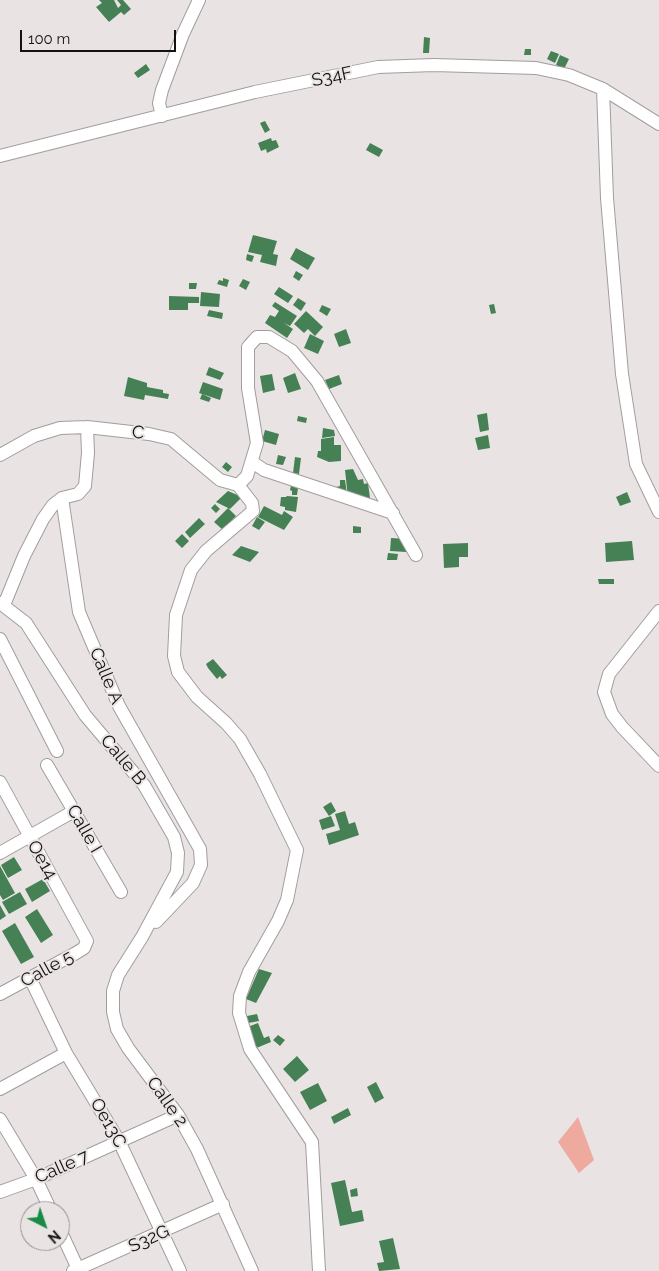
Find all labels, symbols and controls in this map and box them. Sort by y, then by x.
scale bar [22,20,179,52]
text: 100 m [28,30,70,48]
street label: S34F [310,62,354,92]
street label: C [131,422,145,444]
street label: Calle A [84,644,128,708]
street label: Calle B [96,730,150,790]
street label: Calle I [62,801,106,857]
street label: Oe14 [22,837,62,883]
street label: Calle 5 [17,946,77,992]
street label: Calle 2 [142,1073,192,1131]
street label: Oe13C [85,1094,131,1152]
street label: Calle 7 [32,1146,92,1188]
north arrow [20,1201,70,1251]
street label: S32G [125,1220,173,1258]
text: N [45,1227,63,1246]

